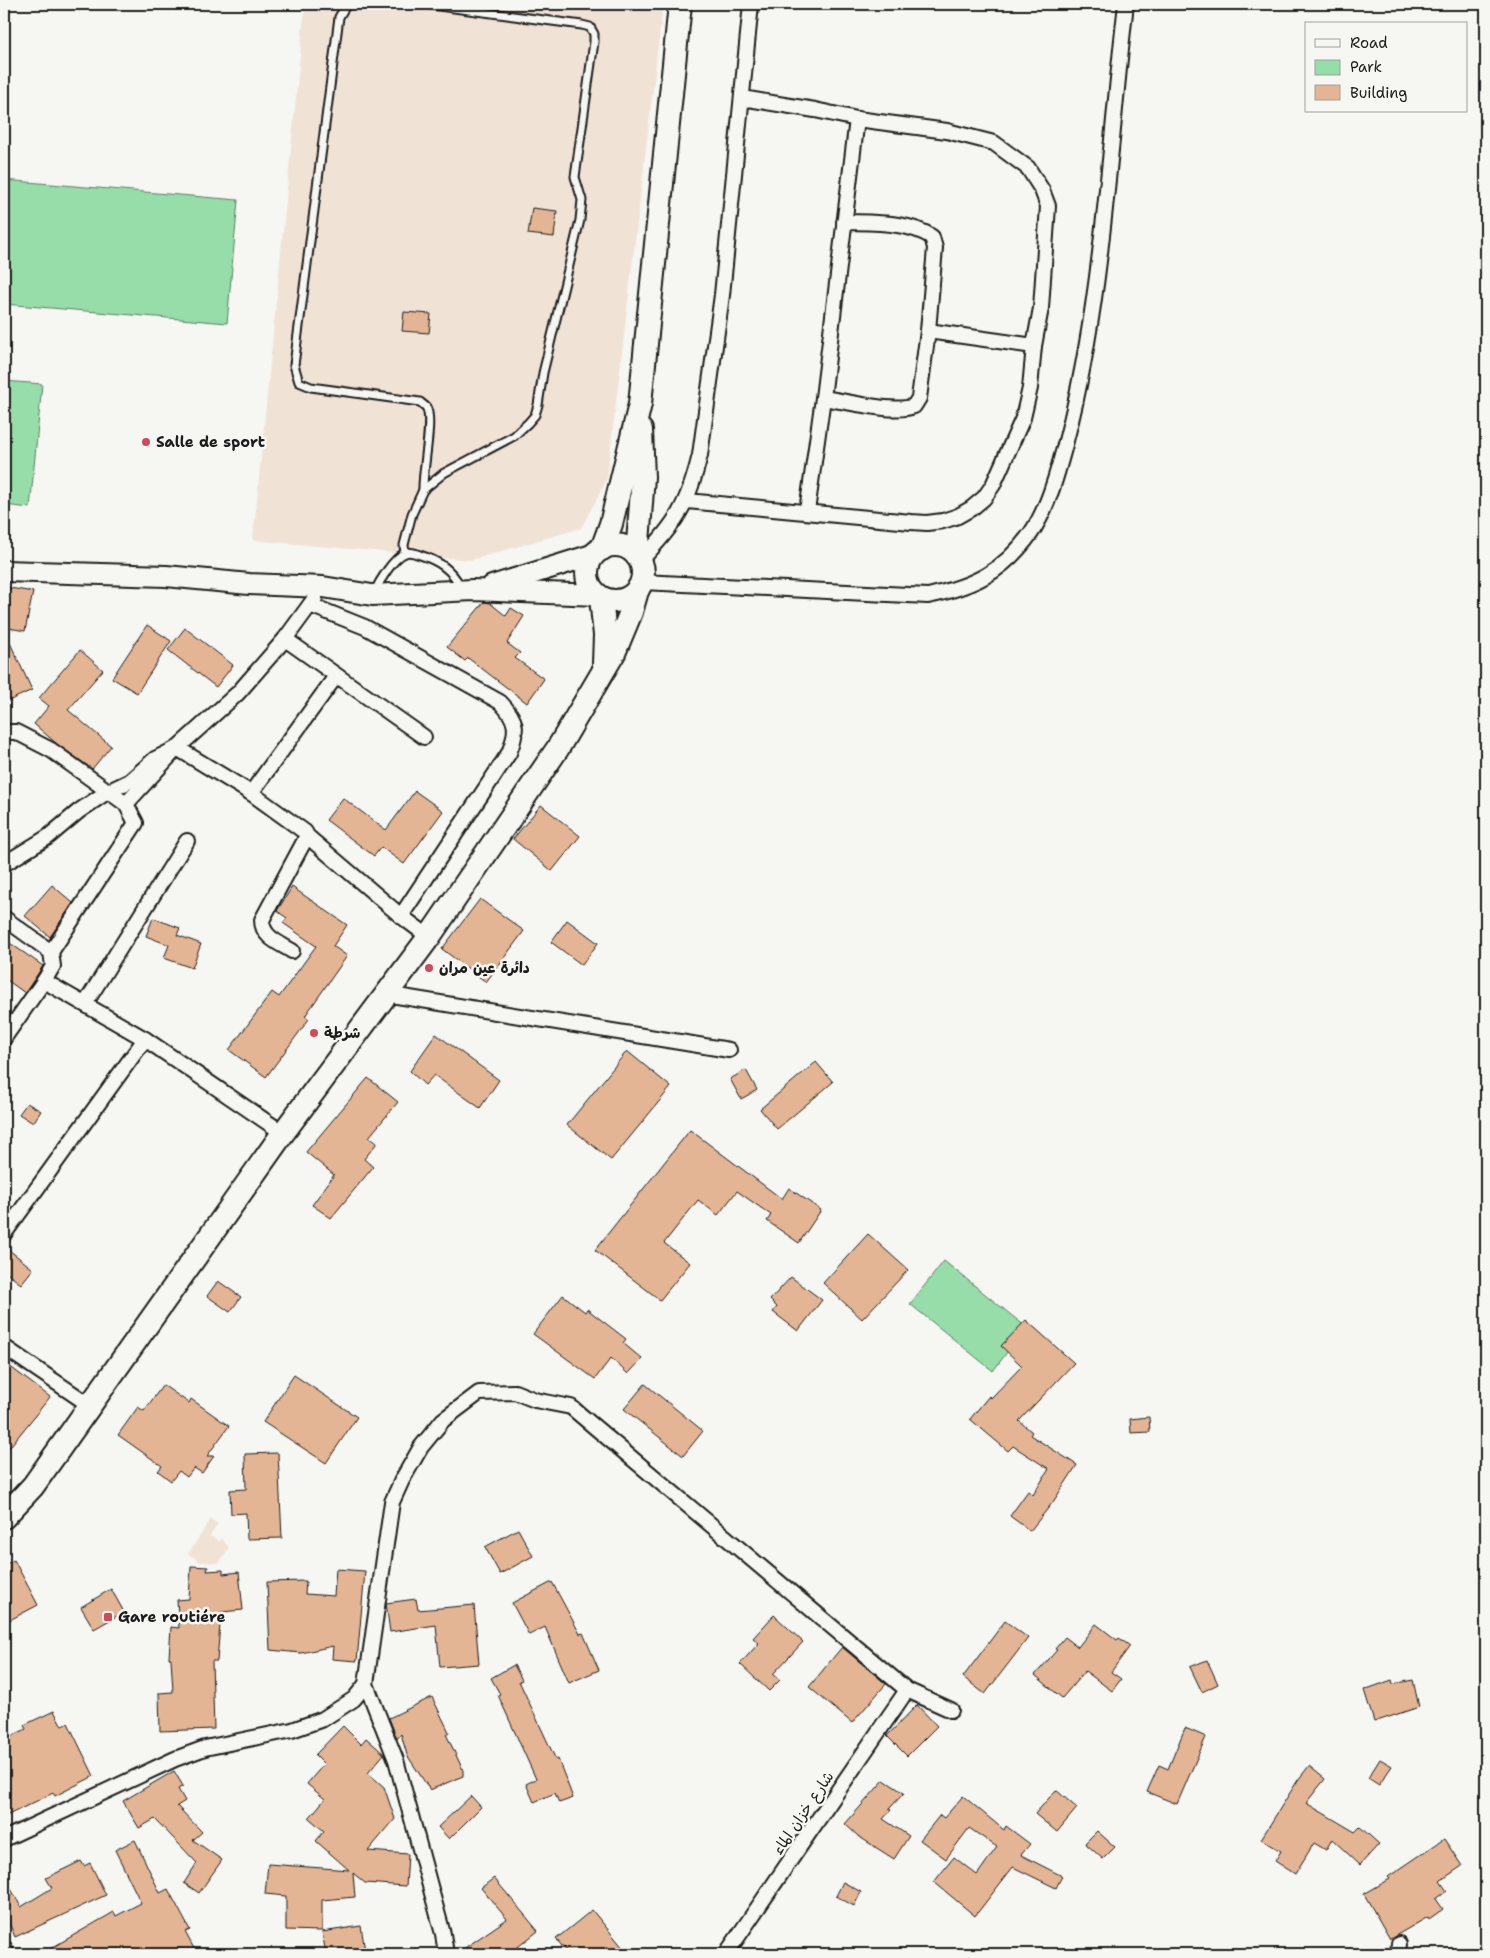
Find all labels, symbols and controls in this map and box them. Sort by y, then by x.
legend [1305,22,1468,112]
text: Road [1350,33,1388,53]
text: Park [1350,57,1382,77]
text: Building [1350,83,1407,103]
place label: Salle de sport [156,432,265,452]
marker: Salle de sport [140,436,152,448]
place label: دائرة عين مران [439,958,530,978]
marker: دائرة عين مران [423,962,435,974]
place label: شرطة [324,1023,360,1043]
marker: شرطة [308,1027,320,1039]
place label: Gare routiére [118,1607,225,1627]
marker: Gare routiére [102,1611,114,1623]
street label: شارع خزان الماء [768,1767,838,1859]

